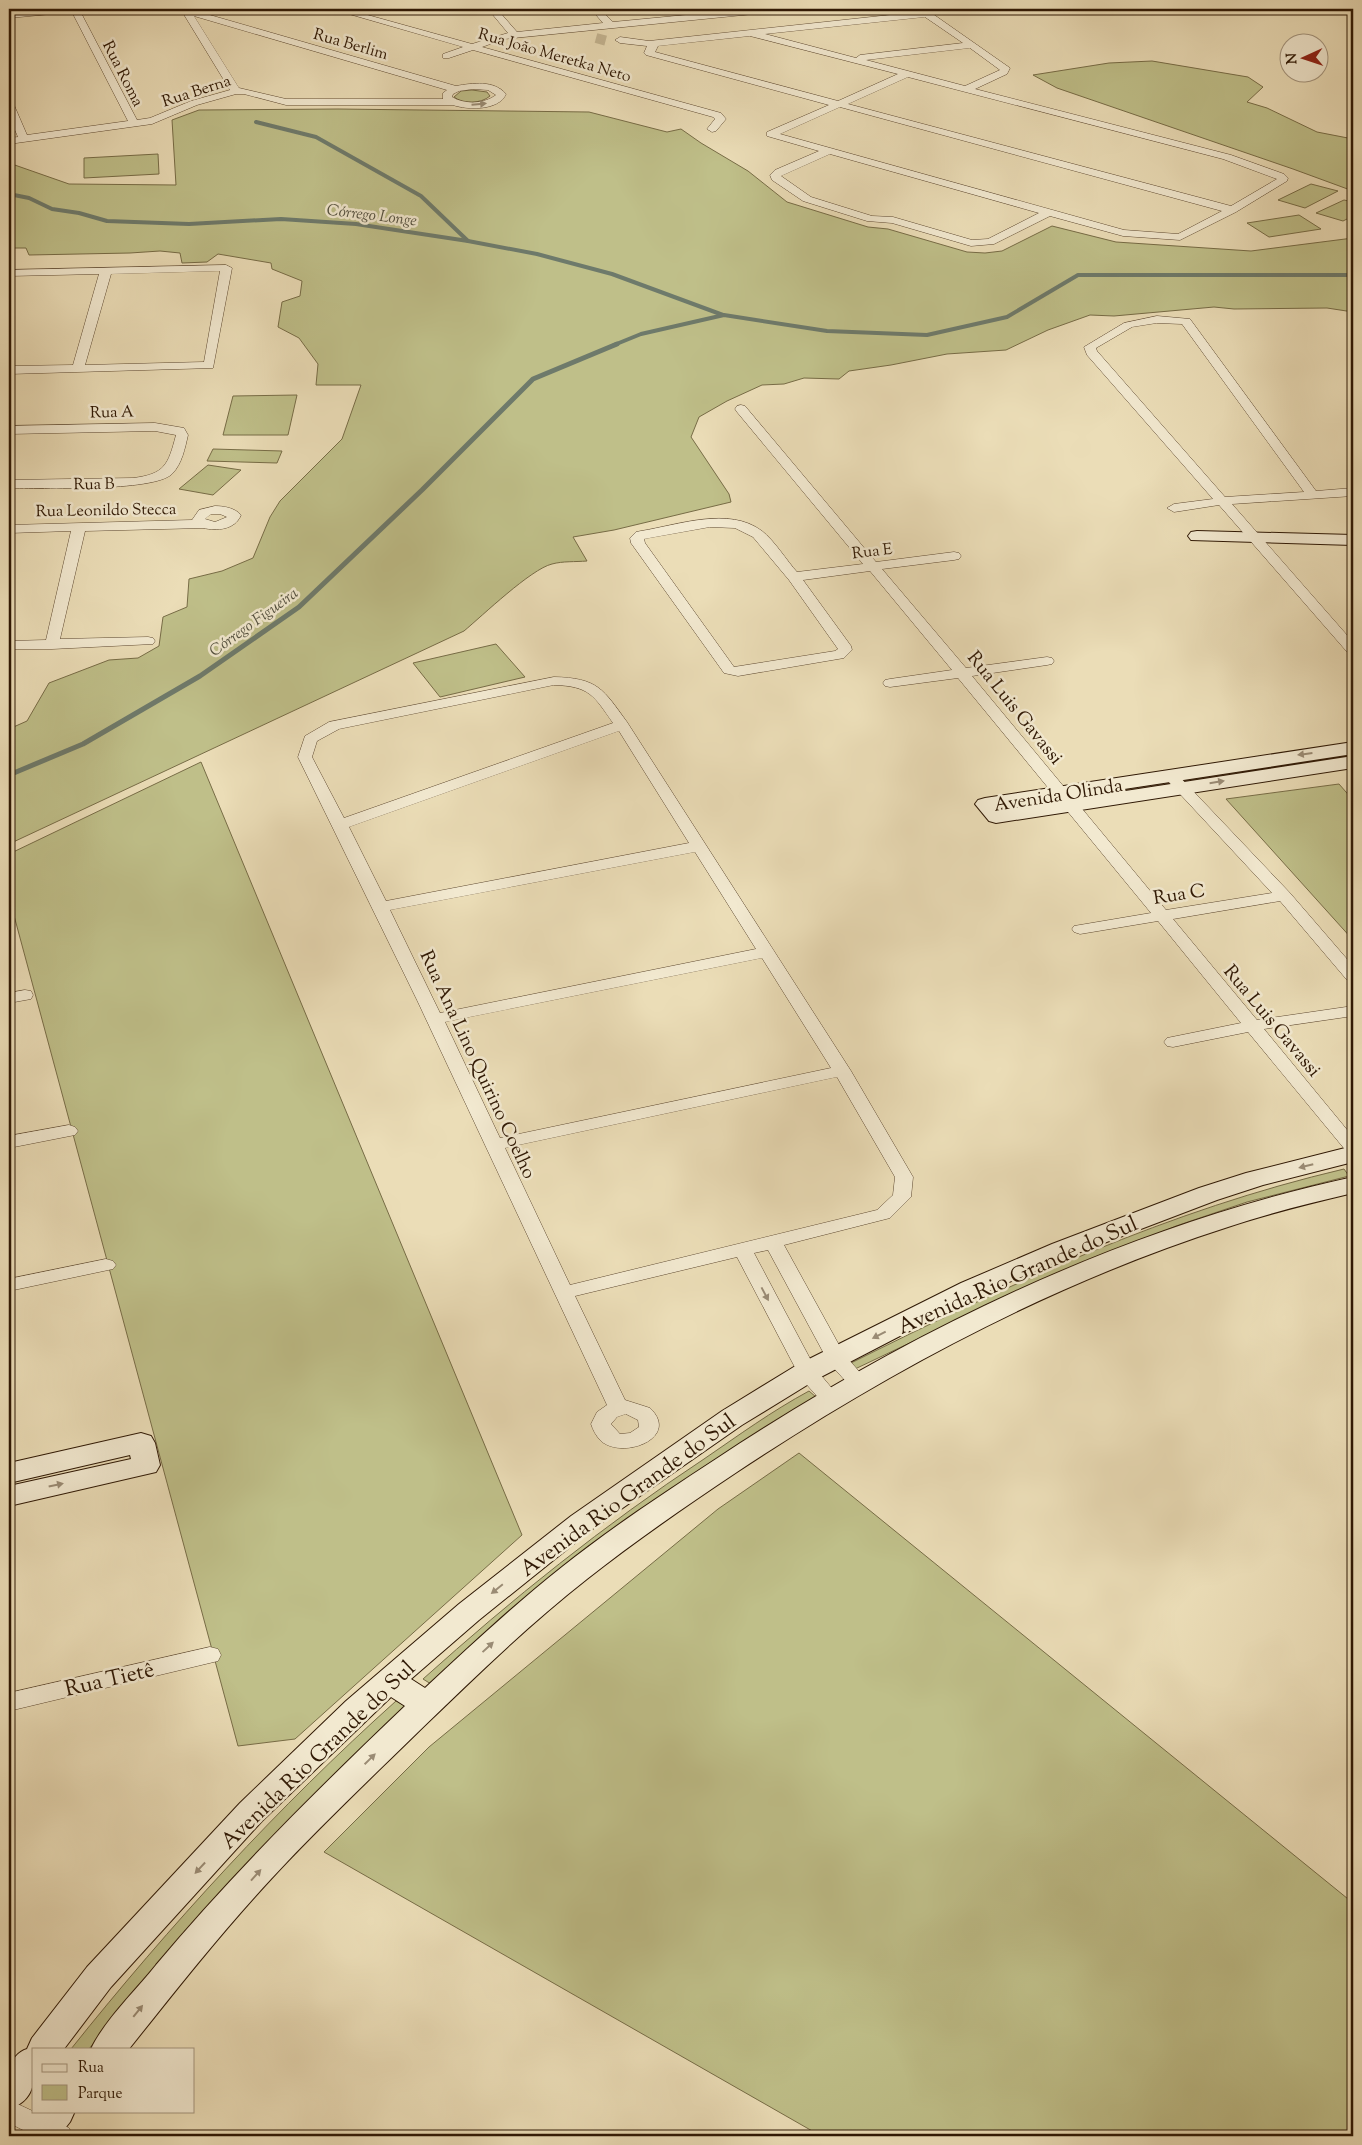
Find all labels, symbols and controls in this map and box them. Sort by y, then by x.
street label: Rua Berlim [310,24,390,67]
street label: Rua João Meretka Neto [475,24,634,89]
north arrow [1280,32,1330,82]
street label: Rua Roma [95,37,149,112]
text: N [1283,52,1303,65]
street label: Rua Berna [159,70,235,114]
one-way arrow [471,100,487,108]
water label: Córrego Longe [325,200,418,233]
street label: Rua A [90,402,134,425]
street label: Rua B [73,474,115,497]
street label: Rua Leonildo Stecca [36,499,177,524]
street label: Rua E [851,539,894,566]
water label: Córrego Figueira [205,583,304,663]
street label: Rua Luis Gavassi [960,646,1068,771]
one-way arrow [1297,750,1313,758]
street label: Avenida Olinda [992,773,1125,820]
one-way arrow [1209,778,1225,786]
street label: Rua C [1152,878,1207,913]
street label: Rua Ana Lino Quirino Coelho [412,946,542,1184]
street label: Rua Luis Gavassi [1216,960,1326,1084]
one-way arrow [1298,1162,1314,1170]
street label: Avenida Rio Grande do Sul [893,1209,1144,1344]
one-way arrow [761,1287,770,1300]
one-way arrow [872,1331,886,1339]
street label: Avenida Rio Grande do Sul [514,1407,743,1586]
one-way arrow [49,1481,64,1489]
one-way arrow [491,1583,504,1594]
one-way arrow [482,1641,494,1653]
street label: Avenida Rio Grande do Sul [214,1654,424,1858]
street label: Rua Tietê [62,1655,158,1707]
one-way arrow [364,1753,376,1765]
one-way arrow [194,1861,206,1873]
one-way arrow [250,1869,262,1881]
one-way arrow [133,2005,144,2018]
legend [32,2048,195,2112]
text: Rua [78,2058,104,2079]
text: Parque [78,2084,122,2105]

